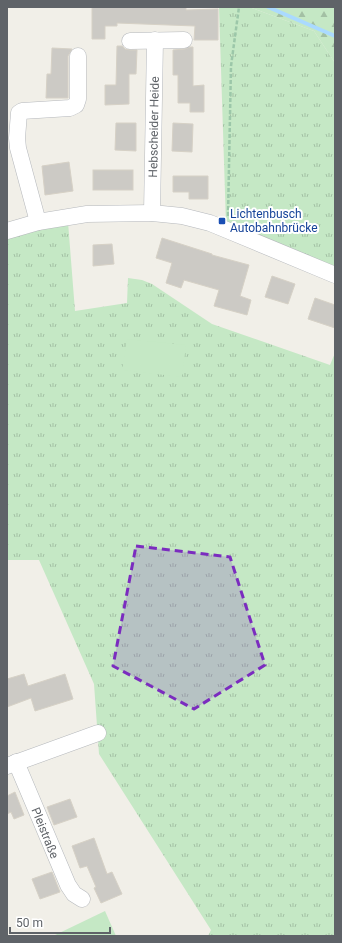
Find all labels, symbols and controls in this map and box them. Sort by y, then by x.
street label: Hebscheider Heide [146,76,162,178]
place label: Lichtenbusch Autobahnbrücke [230,207,318,235]
marker: Lichtenbusch Autobahnbrücke [217,216,227,226]
street label: Pleistraße [28,805,62,861]
scale bar [10,909,110,935]
text: 50 m [16,916,43,930]

